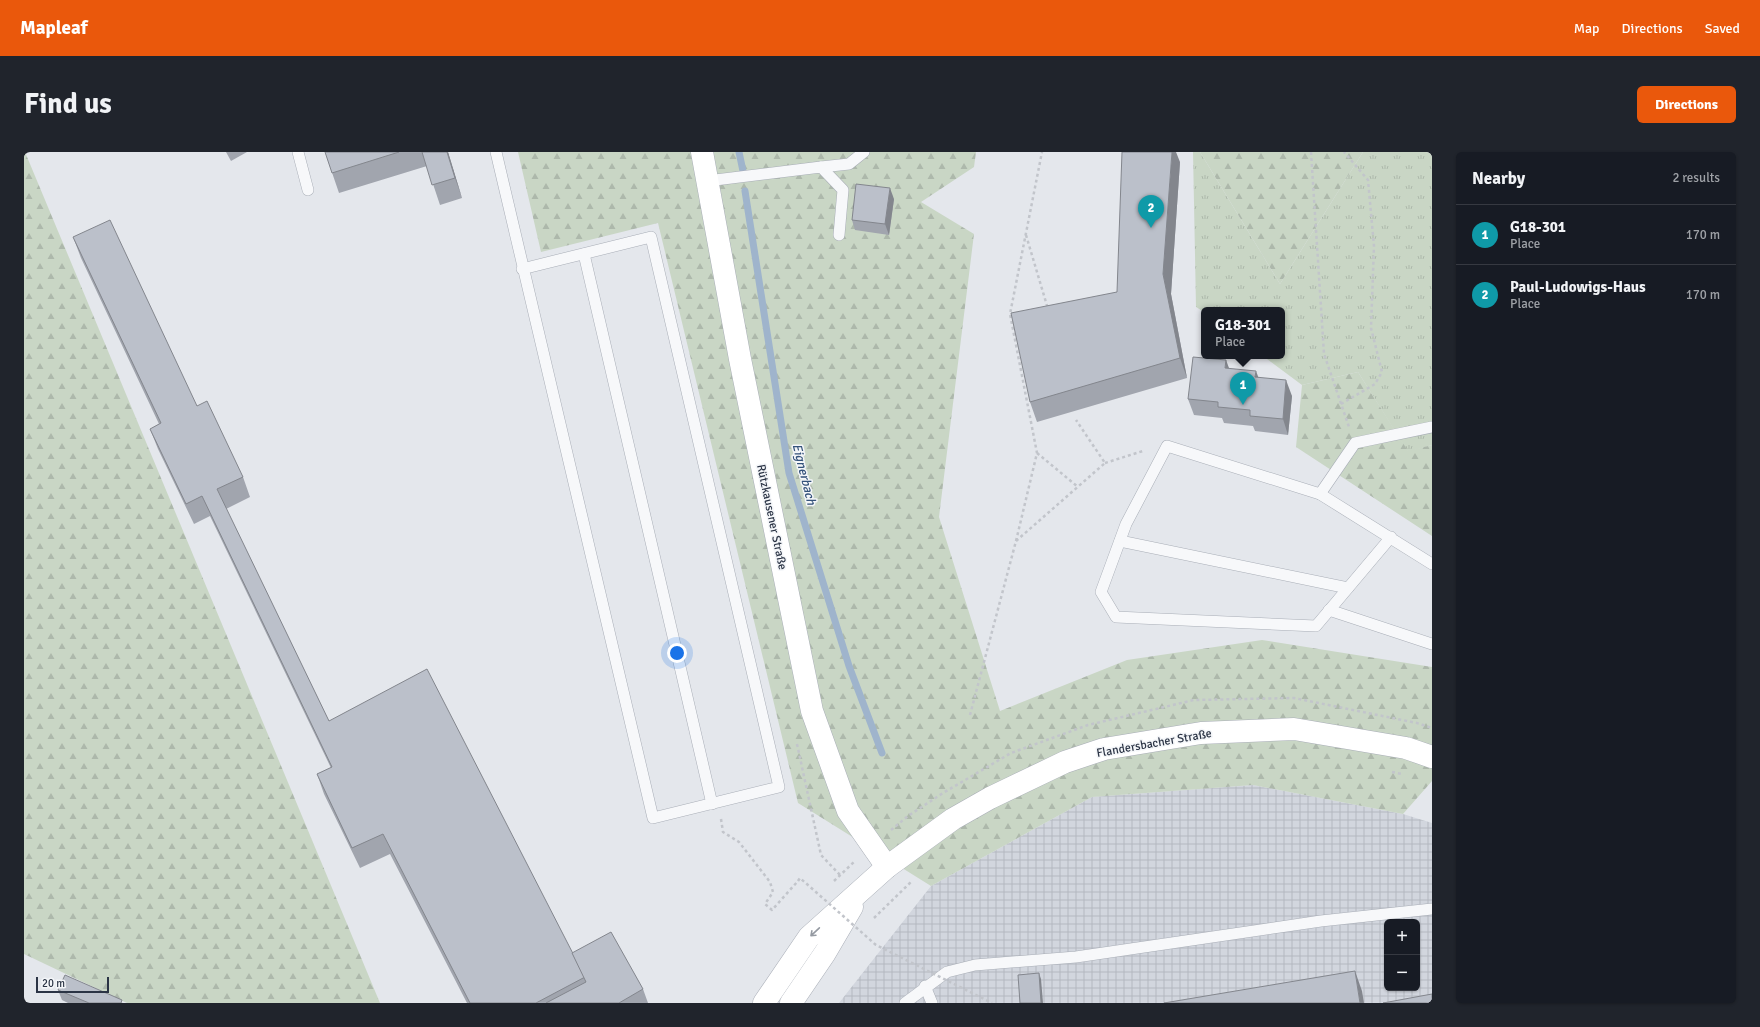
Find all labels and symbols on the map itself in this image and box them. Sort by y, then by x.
pin: 2 [1138,195,1164,228]
pin: 1 [1230,372,1256,405]
water label: Eignerbach [789,442,820,508]
street label: Rützkausener Straße [753,463,790,571]
your location [667,643,687,663]
street label: Flandersbacher Straße [1095,726,1213,761]
one-way arrow [810,927,820,936]
scale bar [36,975,109,994]

